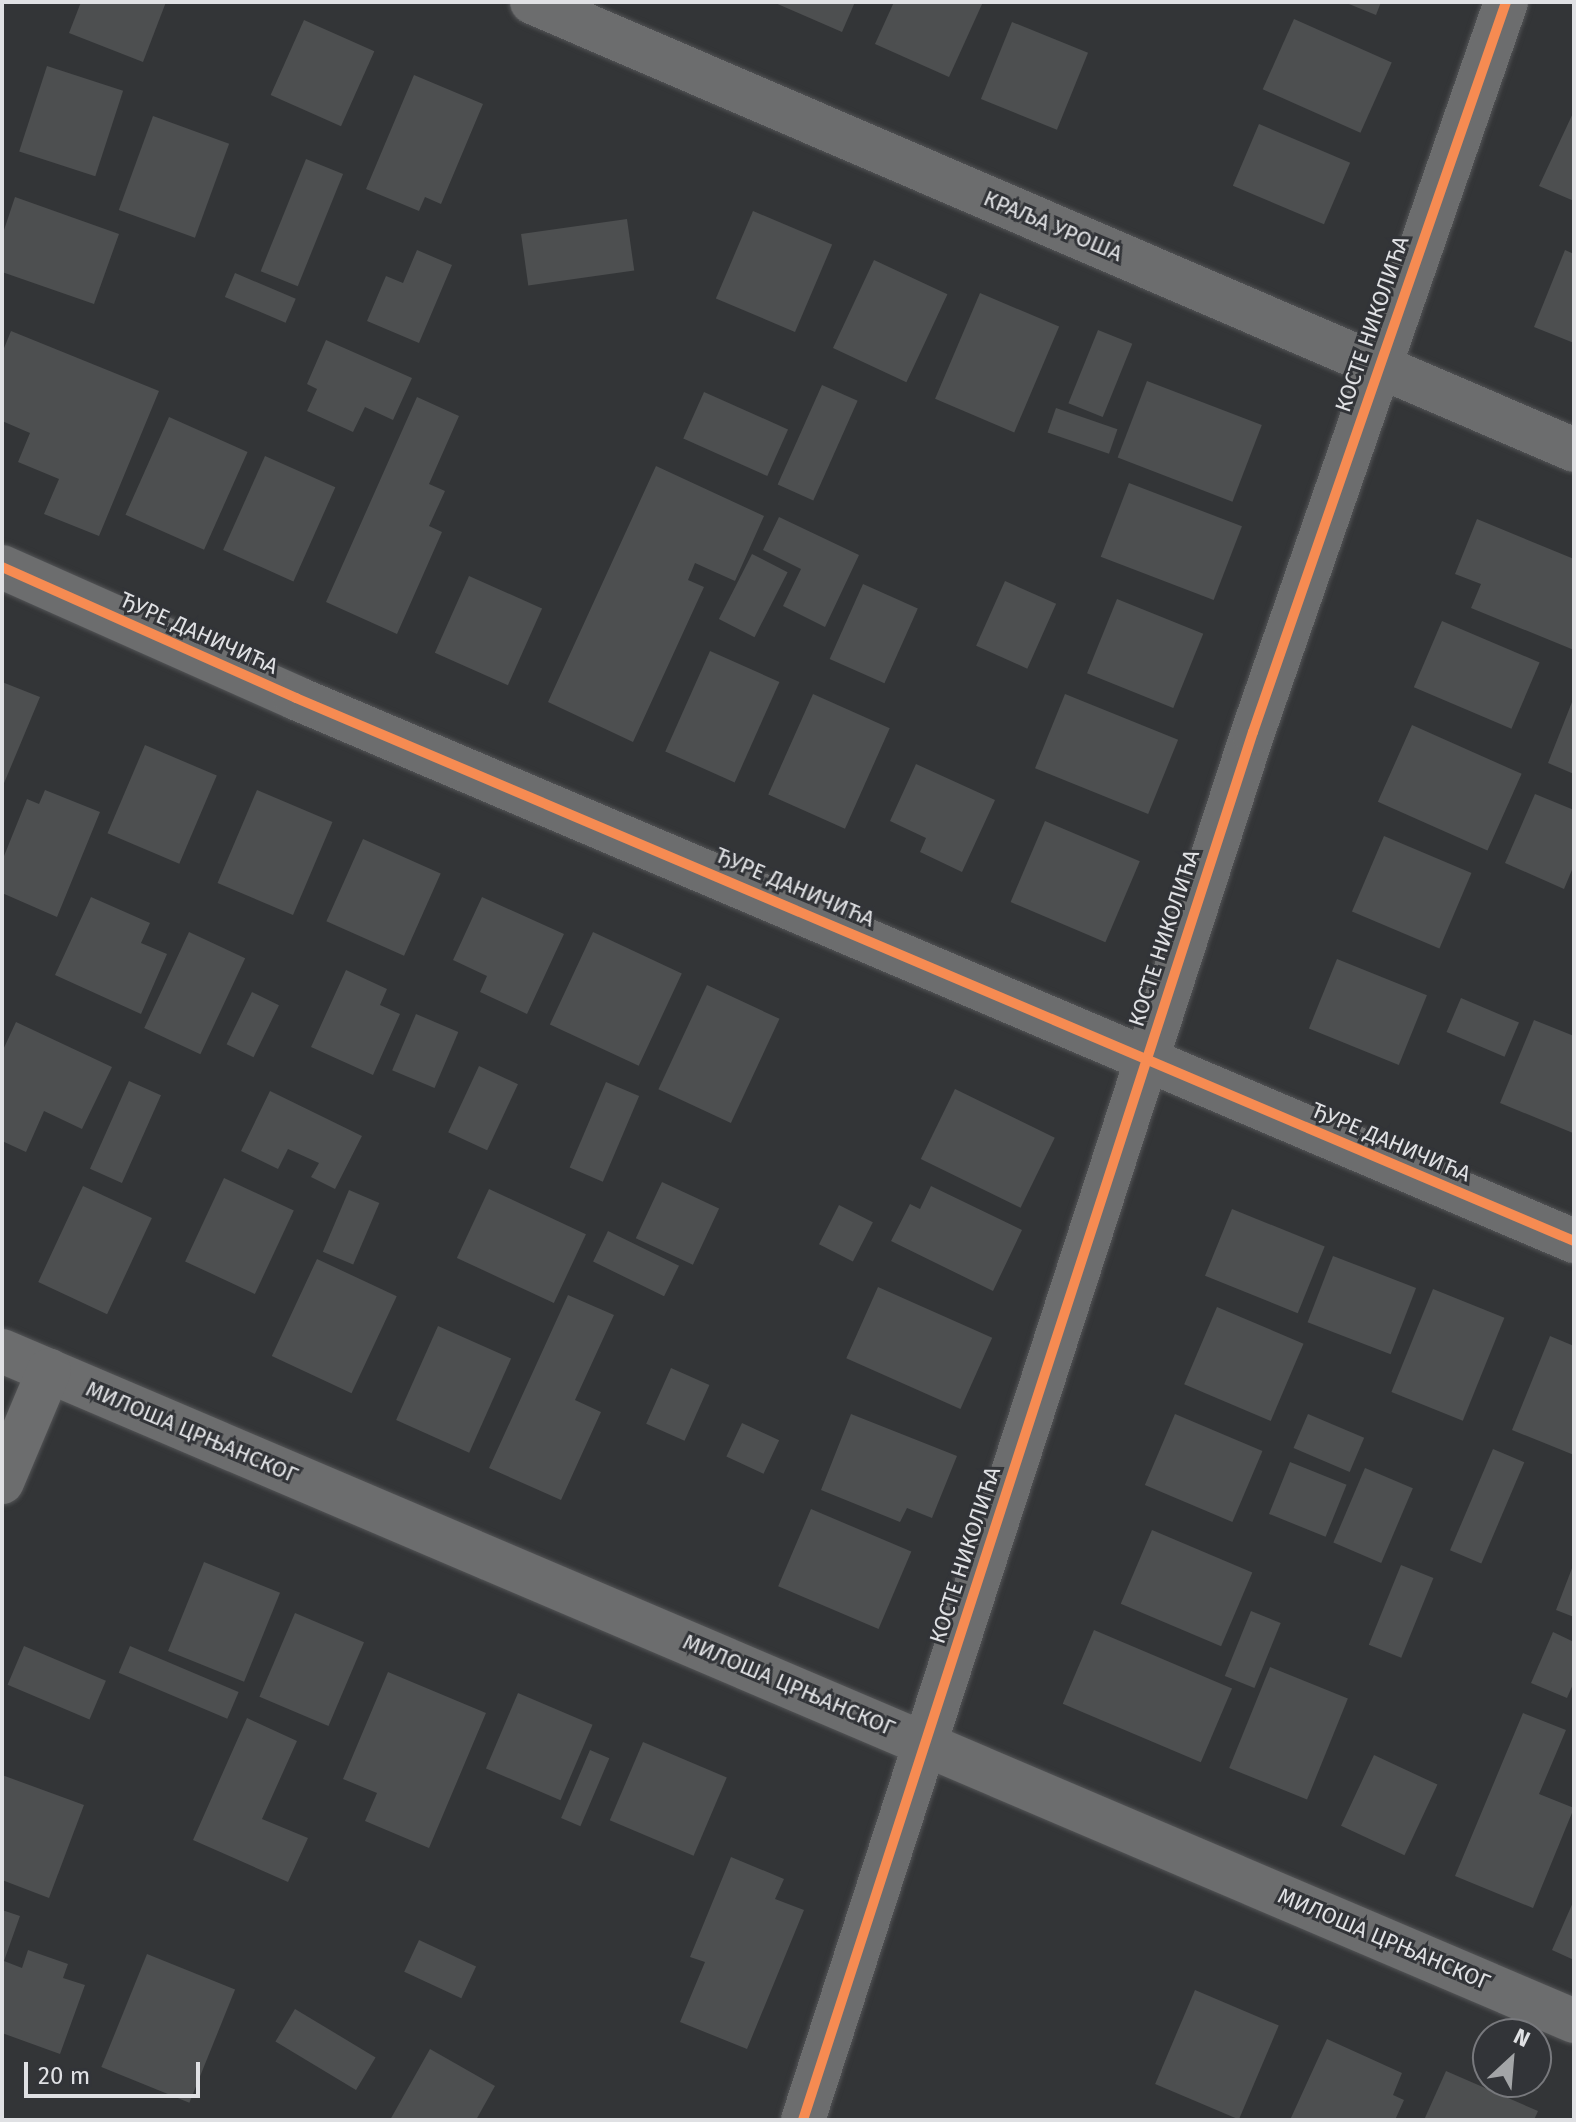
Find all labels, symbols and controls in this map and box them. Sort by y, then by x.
street label: КРАЉА УРОША [980,185,1126,267]
street label: КОСТЕ НИКОЛИЋА [1330,233,1414,415]
street label: ЂУРЕ ДАНИЧИЋА [116,586,282,680]
street label: ЂУРЕ ДАНИЧИЋА [711,842,879,932]
street label: КОСТЕ НИКОЛИЋА [1123,846,1205,1030]
street label: ЂУРЕ ДАНИЧИЋА [1307,1097,1475,1187]
street label: МИЛОША ЦРЊАНСКОГ [82,1375,302,1489]
street label: КОСТЕ НИКОЛИЋА [924,1463,1006,1647]
street label: МИЛОША ЦРЊАНСКОГ [679,1628,899,1742]
street label: МИЛОША ЦРЊАНСКОГ [1274,1882,1494,1996]
north arrow [1472,2018,1552,2098]
text: N [1509,2022,1534,2053]
scale bar [28,2046,204,2096]
text: 20 m [38,2062,90,2090]

